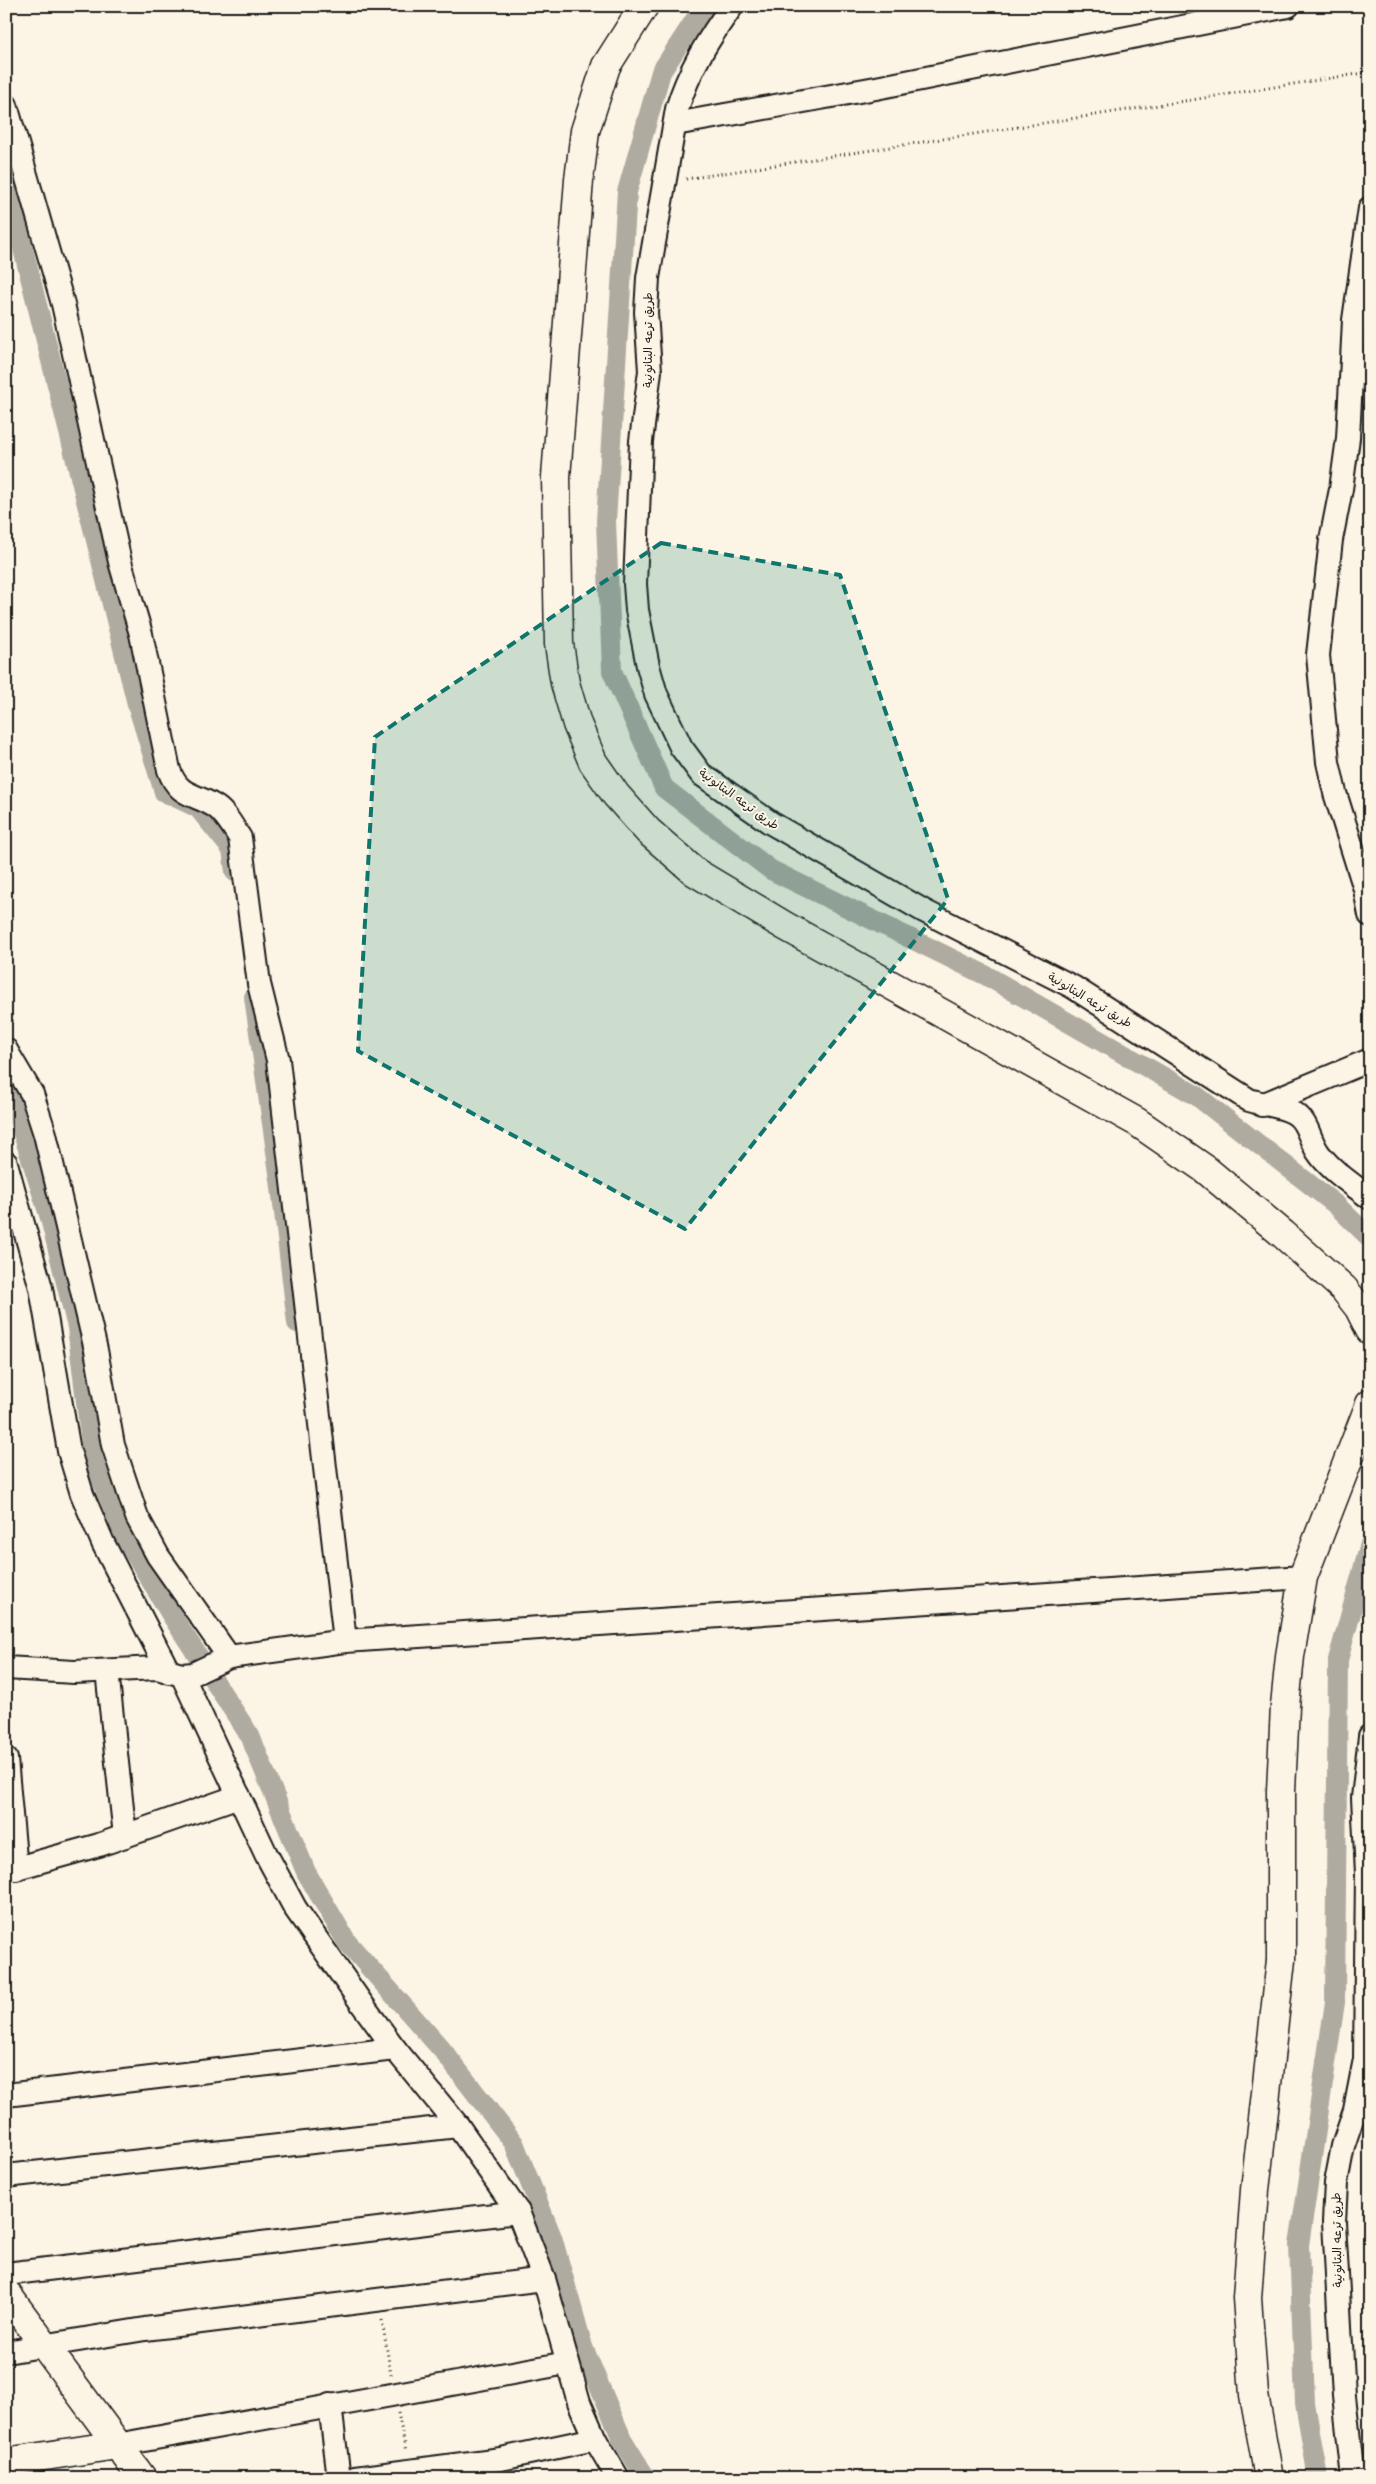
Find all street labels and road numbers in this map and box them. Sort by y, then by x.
street label: طريق ترعه البتانونية [640,292,656,388]
street label: طريق ترعه البتانونية [696,765,782,833]
street label: طريق ترعه البتانونية [1045,969,1135,1031]
street label: طريق ترعه البتانونية [1328,2192,1346,2288]

